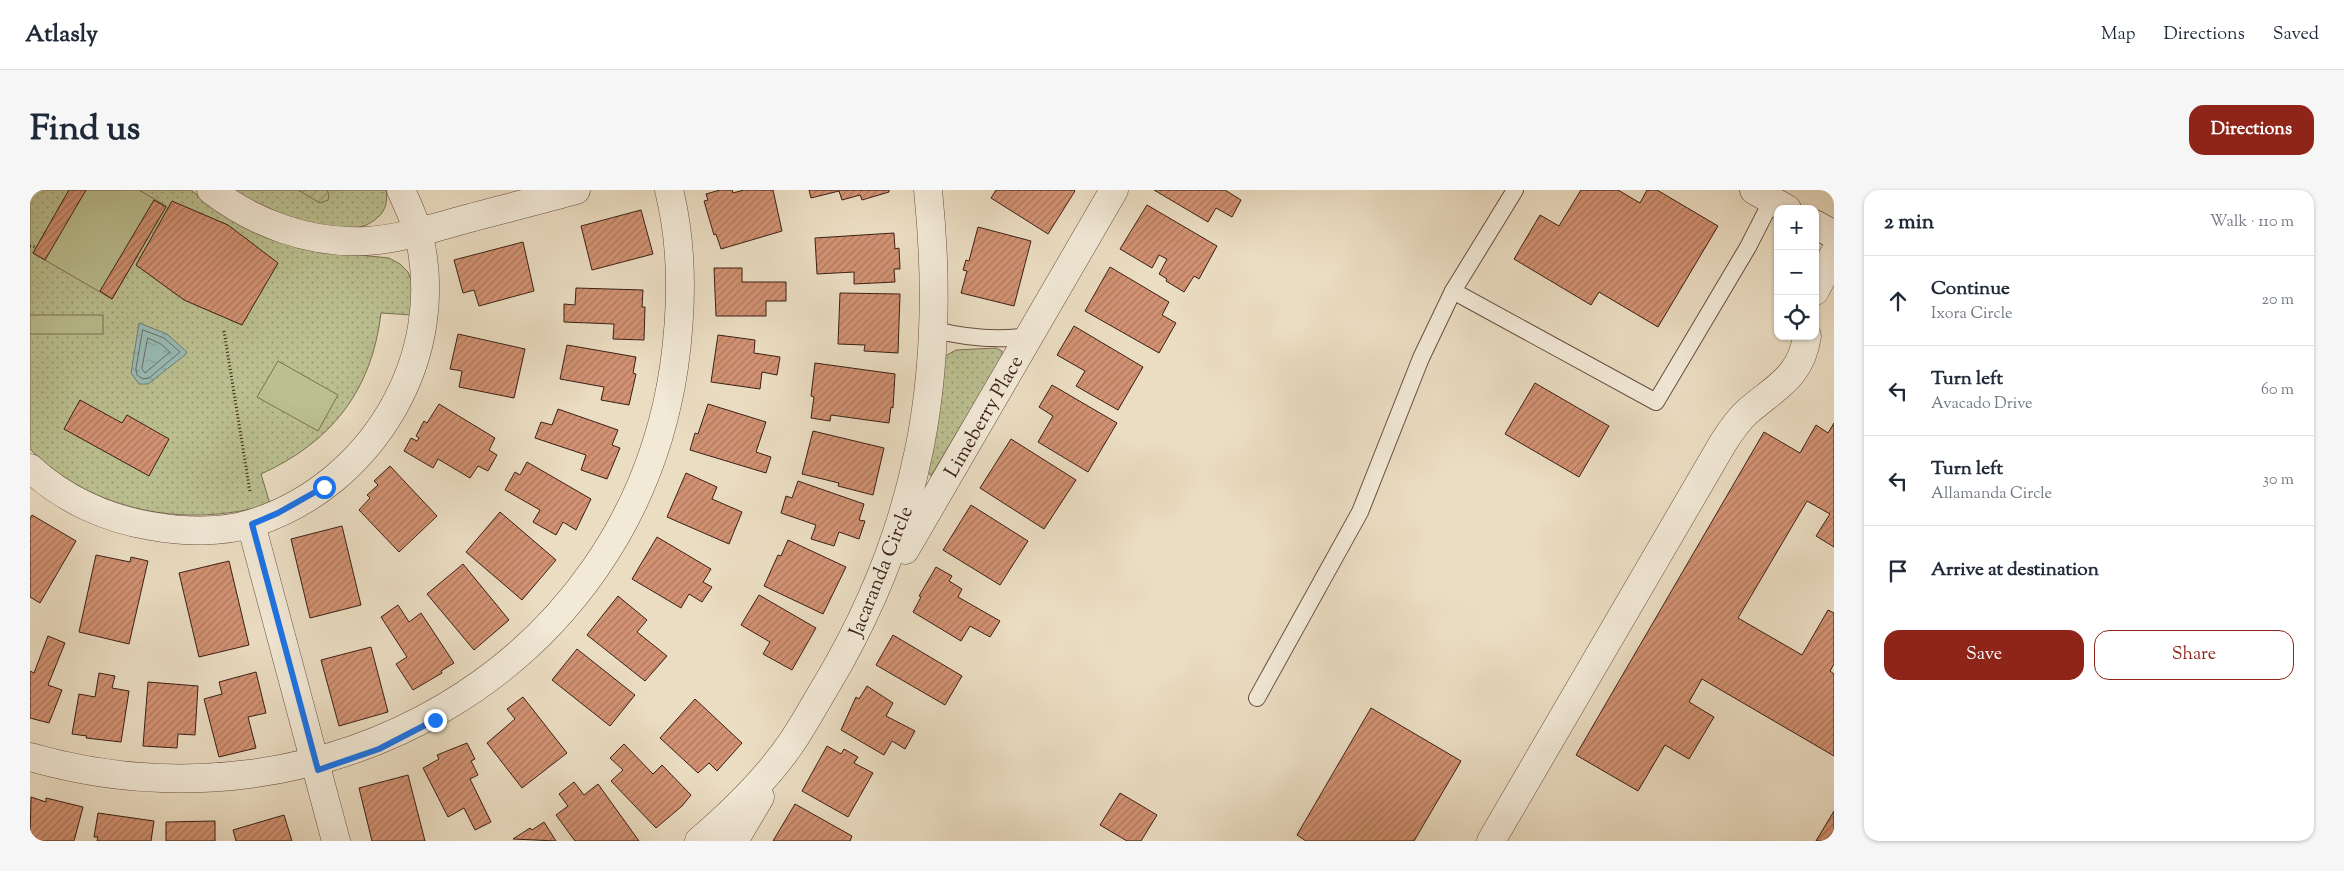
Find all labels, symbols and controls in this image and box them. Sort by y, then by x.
text: Atlasly [25,18,98,52]
text: Map [2101,22,2136,48]
text: Directions [2164,22,2245,48]
text: Saved [2273,22,2319,48]
text: Find us [30,105,140,156]
button: Directions [2189,105,2314,155]
map controls [1774,205,1819,340]
button: + [1774,205,1819,250]
text: 2 min [1884,208,1934,238]
text: Walk · 110 m [2210,211,2294,234]
button: − [1774,250,1819,295]
text: Continue [1931,276,2010,303]
icon: ahead [1884,287,1912,315]
text: 20 m [2261,289,2294,312]
button: locate [1774,295,1819,340]
text: Ixora Circle [1931,303,2012,326]
street label: Limeberry Place [938,351,1032,484]
text: Turn left [1931,366,2003,393]
icon: left [1884,377,1912,405]
text: 60 m [2261,379,2294,402]
text: Avacado Drive [1931,393,2033,416]
text: Turn left [1931,456,2003,483]
icon: left [1884,467,1912,495]
text: 30 m [2263,469,2294,492]
route start [313,476,336,499]
text: Allamanda Circle [1931,483,2052,506]
street label: Jacaranda Circle [843,502,922,642]
icon: arrive [1884,557,1912,585]
text: Arrive at destination [1931,557,2099,584]
button: Save [1884,630,2084,680]
button: Share [2094,630,2294,680]
route end [424,709,447,732]

